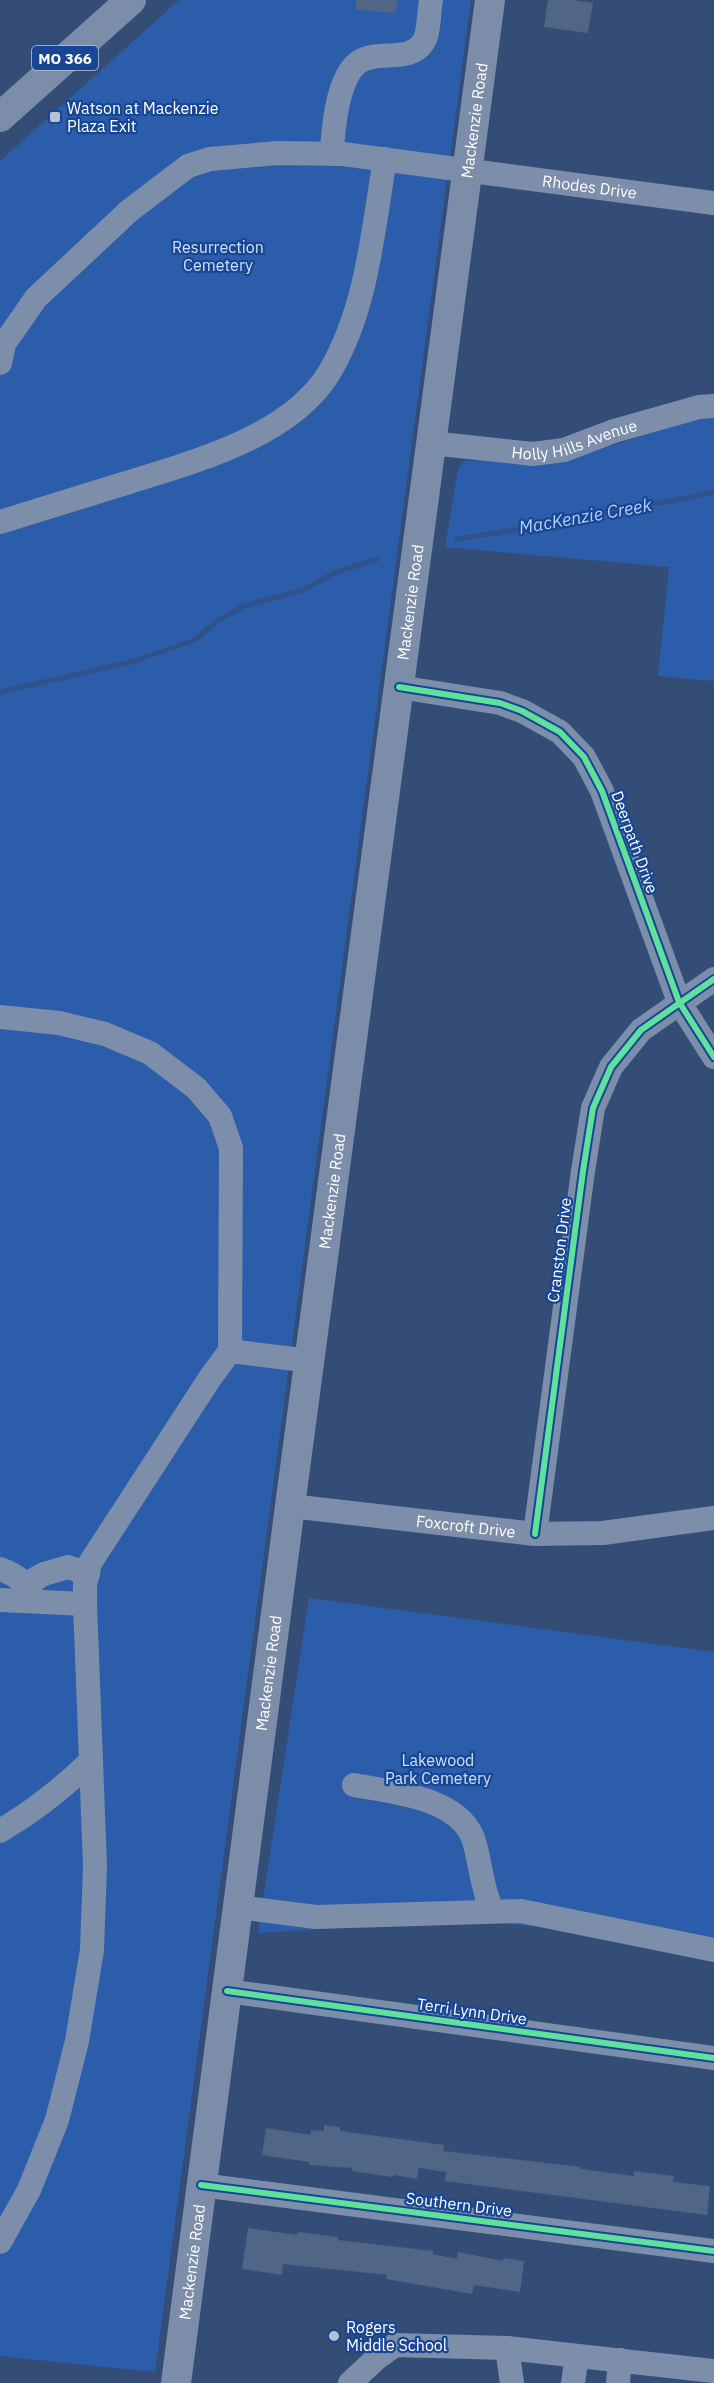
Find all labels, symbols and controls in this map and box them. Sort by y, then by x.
road number: MO 366 [32,46,98,70]
street label: Mackenzie Road [456,61,492,180]
place label: Watson at Mackenzie Plaza Exit [67,98,219,136]
marker: Watson at Mackenzie Plaza Exit [48,110,62,124]
street label: Rhodes Drive [541,170,638,203]
park label: Resurrection Cemetery [172,237,264,275]
street label: Holly Hills Avenue [511,415,639,464]
water label: MacKenzie Creek [517,493,654,539]
street label: Mackenzie Road [392,543,428,661]
street label: Deerpath Drive [607,788,663,896]
street label: Mackenzie Road [314,1132,349,1250]
street label: Cranston Drive [543,1196,575,1304]
street label: Foxcroft Drive [415,1510,517,1542]
street label: Mackenzie Road [251,1614,286,1732]
park label: Lakewood Park Cemetery [385,1750,491,1788]
street label: Terri Lynn Drive [416,1993,528,2029]
street label: Southern Drive [405,2188,513,2220]
street label: Mackenzie Road [174,2203,209,2321]
place label: Rogers Middle School [346,2317,447,2355]
marker: Rogers Middle School [327,2329,341,2343]

